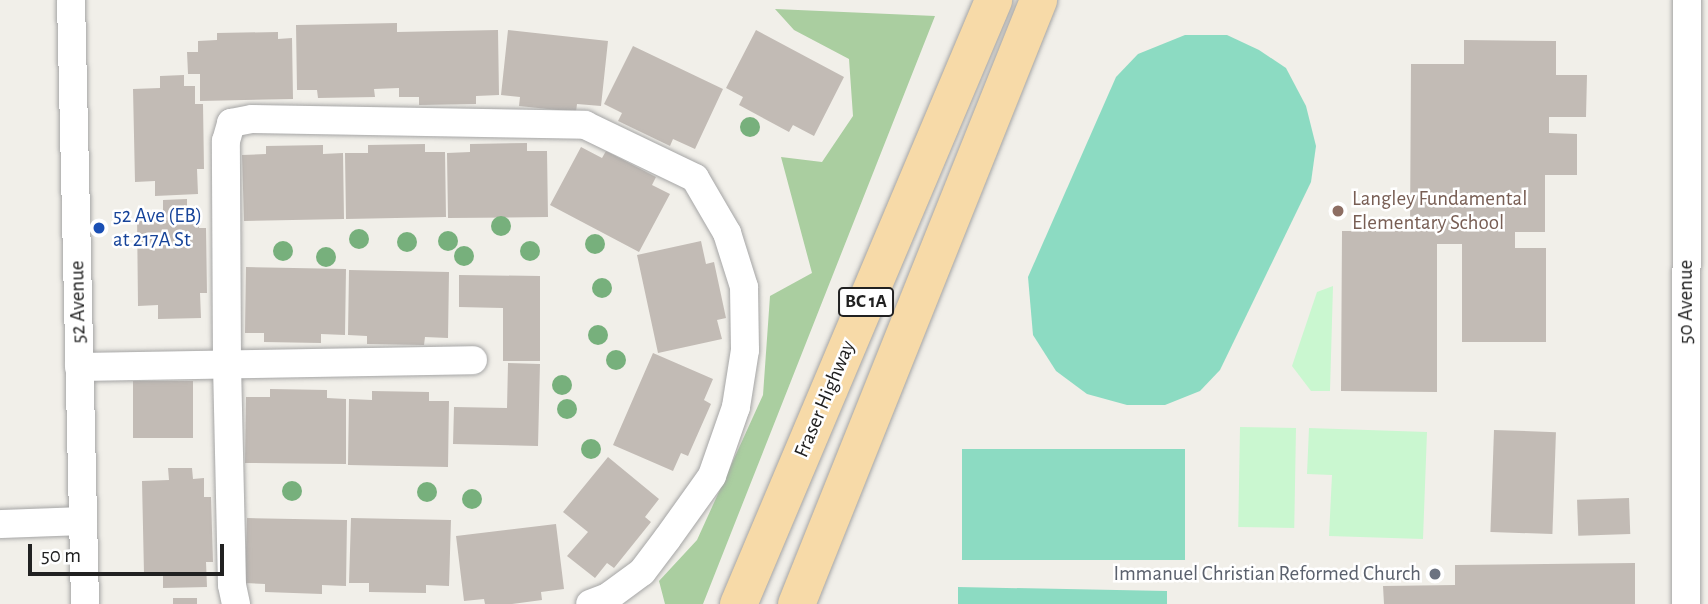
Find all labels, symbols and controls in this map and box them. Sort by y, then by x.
place label: Langley Fundamental Elementary School [1352,186,1527,236]
place label: 52 Ave (EB) at 217A St [113,203,202,253]
marker: Langley Fundamental Elementary School [1330,203,1346,219]
marker: 52 Ave (EB) at 217A St [91,220,107,236]
street label: 52 Avenue [65,260,91,344]
street label: 50 Avenue [1673,260,1699,344]
road number: BC 1A [838,286,894,318]
street label: Fraser Highway [789,337,861,461]
scale bar [32,530,228,574]
text: 50 m [41,545,81,566]
place label: Immanuel Christian Reformed Church [1114,561,1421,587]
marker: Immanuel Christian Reformed Church [1427,566,1443,582]

